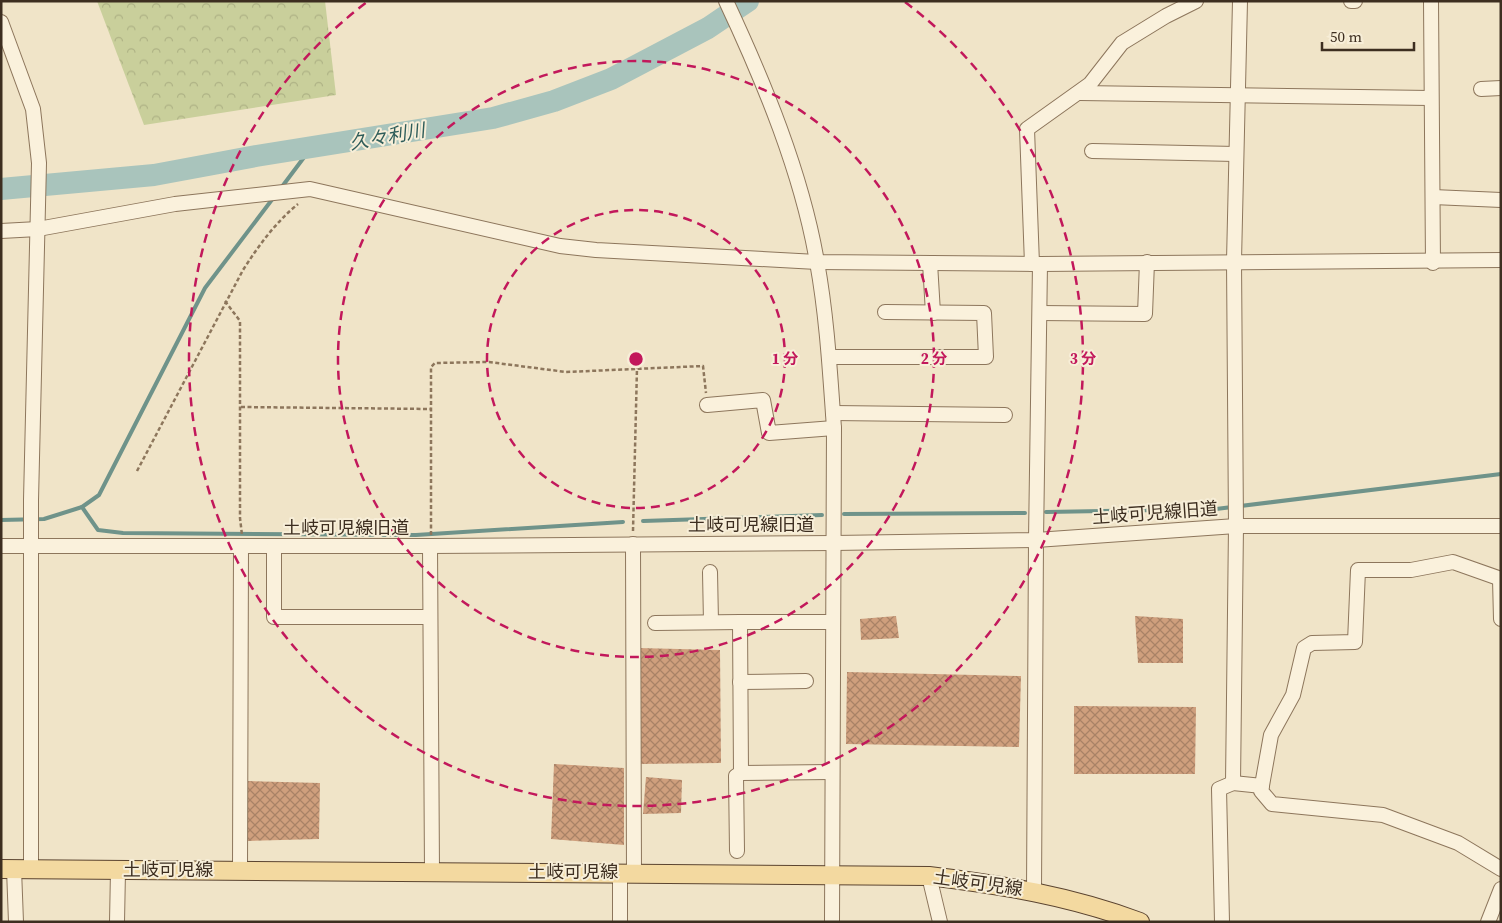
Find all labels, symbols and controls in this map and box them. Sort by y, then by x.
scale bar [1322,20,1414,52]
text: 50 m [1330,26,1362,47]
water label: 久々利川 [347,116,429,155]
text: 1 分 [772,348,798,369]
text: 2 分 [921,348,947,369]
text: 3 分 [1070,348,1096,369]
centre of rings [627,350,645,368]
street label: 土岐可児線旧道 [1091,496,1219,529]
street label: 土岐可児線旧道 [688,512,814,537]
street label: 土岐可児線旧道 [283,515,409,540]
street label: 土岐可児線 [123,857,213,882]
street label: 土岐可児線 [528,859,618,884]
street label: 土岐可児線 [932,864,1024,901]

